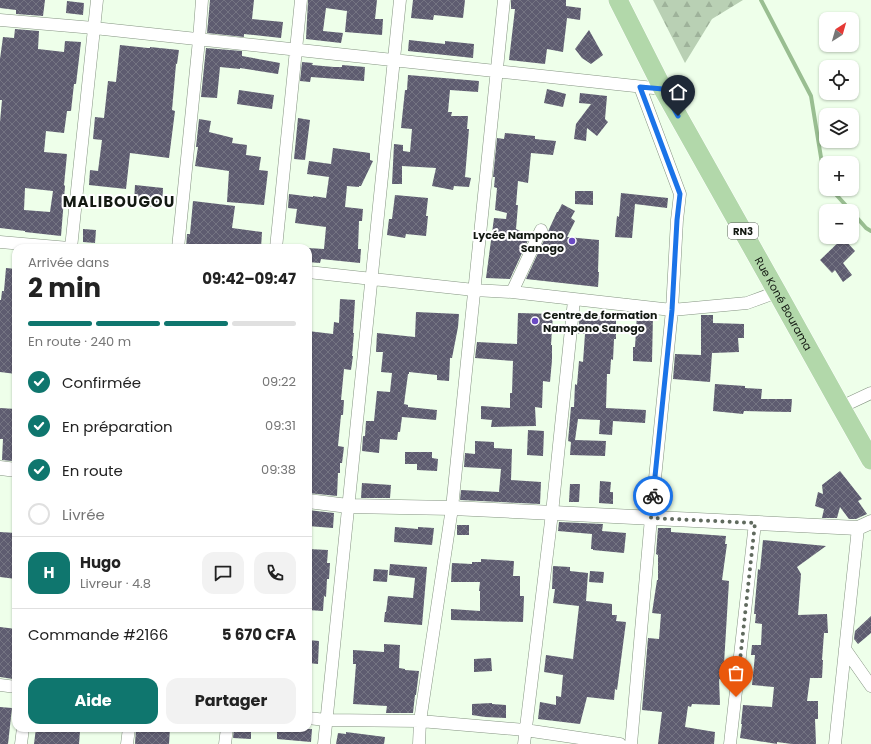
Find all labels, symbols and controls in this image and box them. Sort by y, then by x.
north arrow [819,12,859,52]
map controls [819,12,859,244]
button: locate [819,60,859,100]
pin [661,75,695,116]
icon: home [667,81,689,103]
button: layers [819,108,859,148]
button: + [819,156,859,196]
district label: MALIBOUGOU [63,191,175,212]
button: − [819,204,859,244]
road number: RN3 [728,223,758,239]
place label: Lycée Nampono Sanogo [473,227,564,256]
marker: Lycée Nampono Sanogo [567,236,577,246]
text: Arrivée dans [28,253,109,272]
street label: Rue Koné Bourama [751,254,816,354]
text: 09:42–09:47 [202,268,296,289]
text: 2 min [28,270,101,306]
place label: Centre de formation Nampono Sanogo [543,307,657,336]
marker: Centre de formation Nampono Sanogo [530,316,540,326]
text: En route · 240 m [28,332,131,351]
icon: check [28,371,50,393]
text: Confirmée [62,372,141,393]
text: 09:22 [262,372,296,391]
icon: check [28,415,50,437]
text: En préparation [62,416,173,437]
text: 09:31 [265,416,296,435]
icon: check [28,459,50,481]
text: En route [62,460,123,481]
text: 09:38 [261,460,296,479]
courier [633,476,673,516]
icon: bike [642,485,664,507]
text: Livrée [62,504,105,525]
text: Hugo [80,552,121,573]
button: chat [202,552,244,594]
button: phone [254,552,296,594]
text: H [44,562,54,583]
text: Livreur · 4.8 [80,574,151,593]
text: Commande #2166 [28,624,168,645]
text: 5 670 CFA [222,624,296,645]
pin [719,656,753,697]
icon: bag [725,662,747,684]
button: Aide [28,678,158,724]
button: Partager [166,678,296,724]

